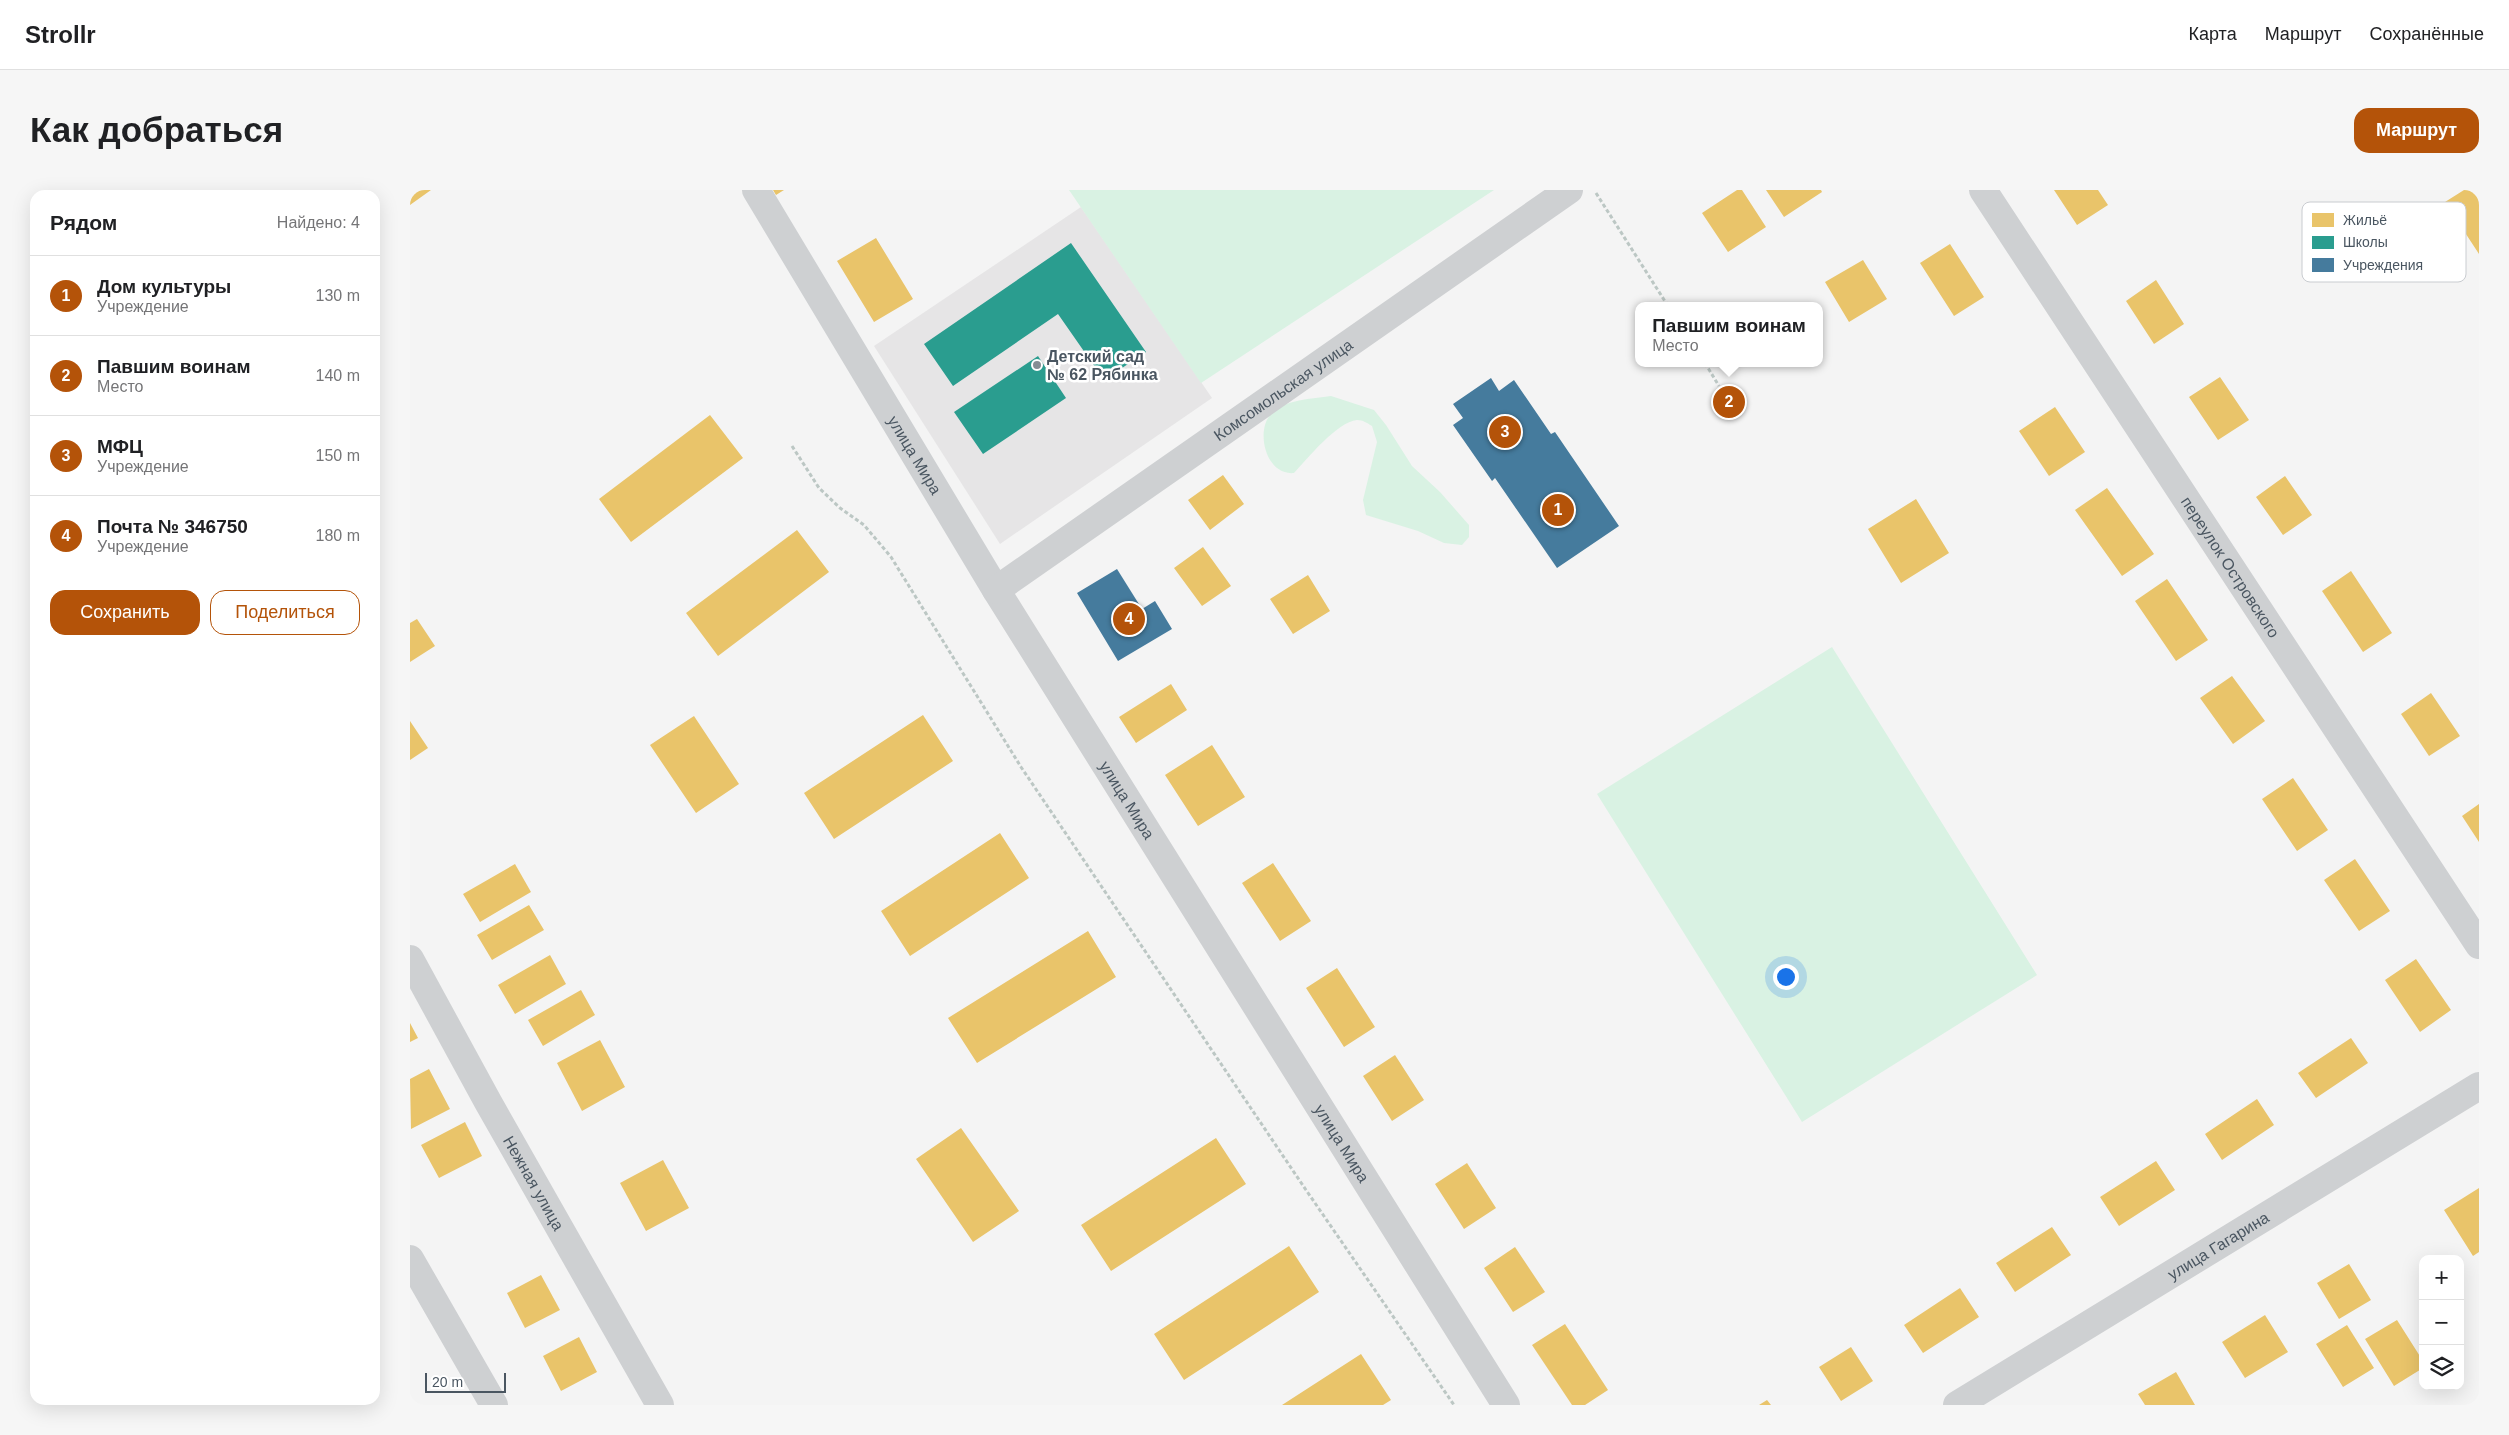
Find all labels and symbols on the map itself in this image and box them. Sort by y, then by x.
legend [2302,202,2466,282]
text: Жильё [2343,212,2387,228]
text: Школы [2343,234,2388,250]
text: Учреждения [2343,257,2423,273]
street label: Комсомольская улица [1210,335,1356,444]
place label: Детский сад № 62 Рябинка [1047,348,1158,383]
marker: Детский сад № 62 Рябинка [1031,359,1043,371]
pin: 2 [1713,383,1745,421]
street label: улица Мира [885,413,945,497]
pin: 3 [1489,413,1521,451]
pin: 1 [1542,491,1574,529]
street label: переулок Островского [2178,493,2283,641]
pin: 4 [1113,600,1145,638]
street label: улица Мира [1097,758,1158,842]
your location [1773,964,1799,990]
street label: улица Мира [1311,1101,1373,1185]
street label: Нежная улица [500,1133,568,1233]
street label: улица Гагарина [2165,1208,2272,1283]
scale bar [425,1370,506,1393]

